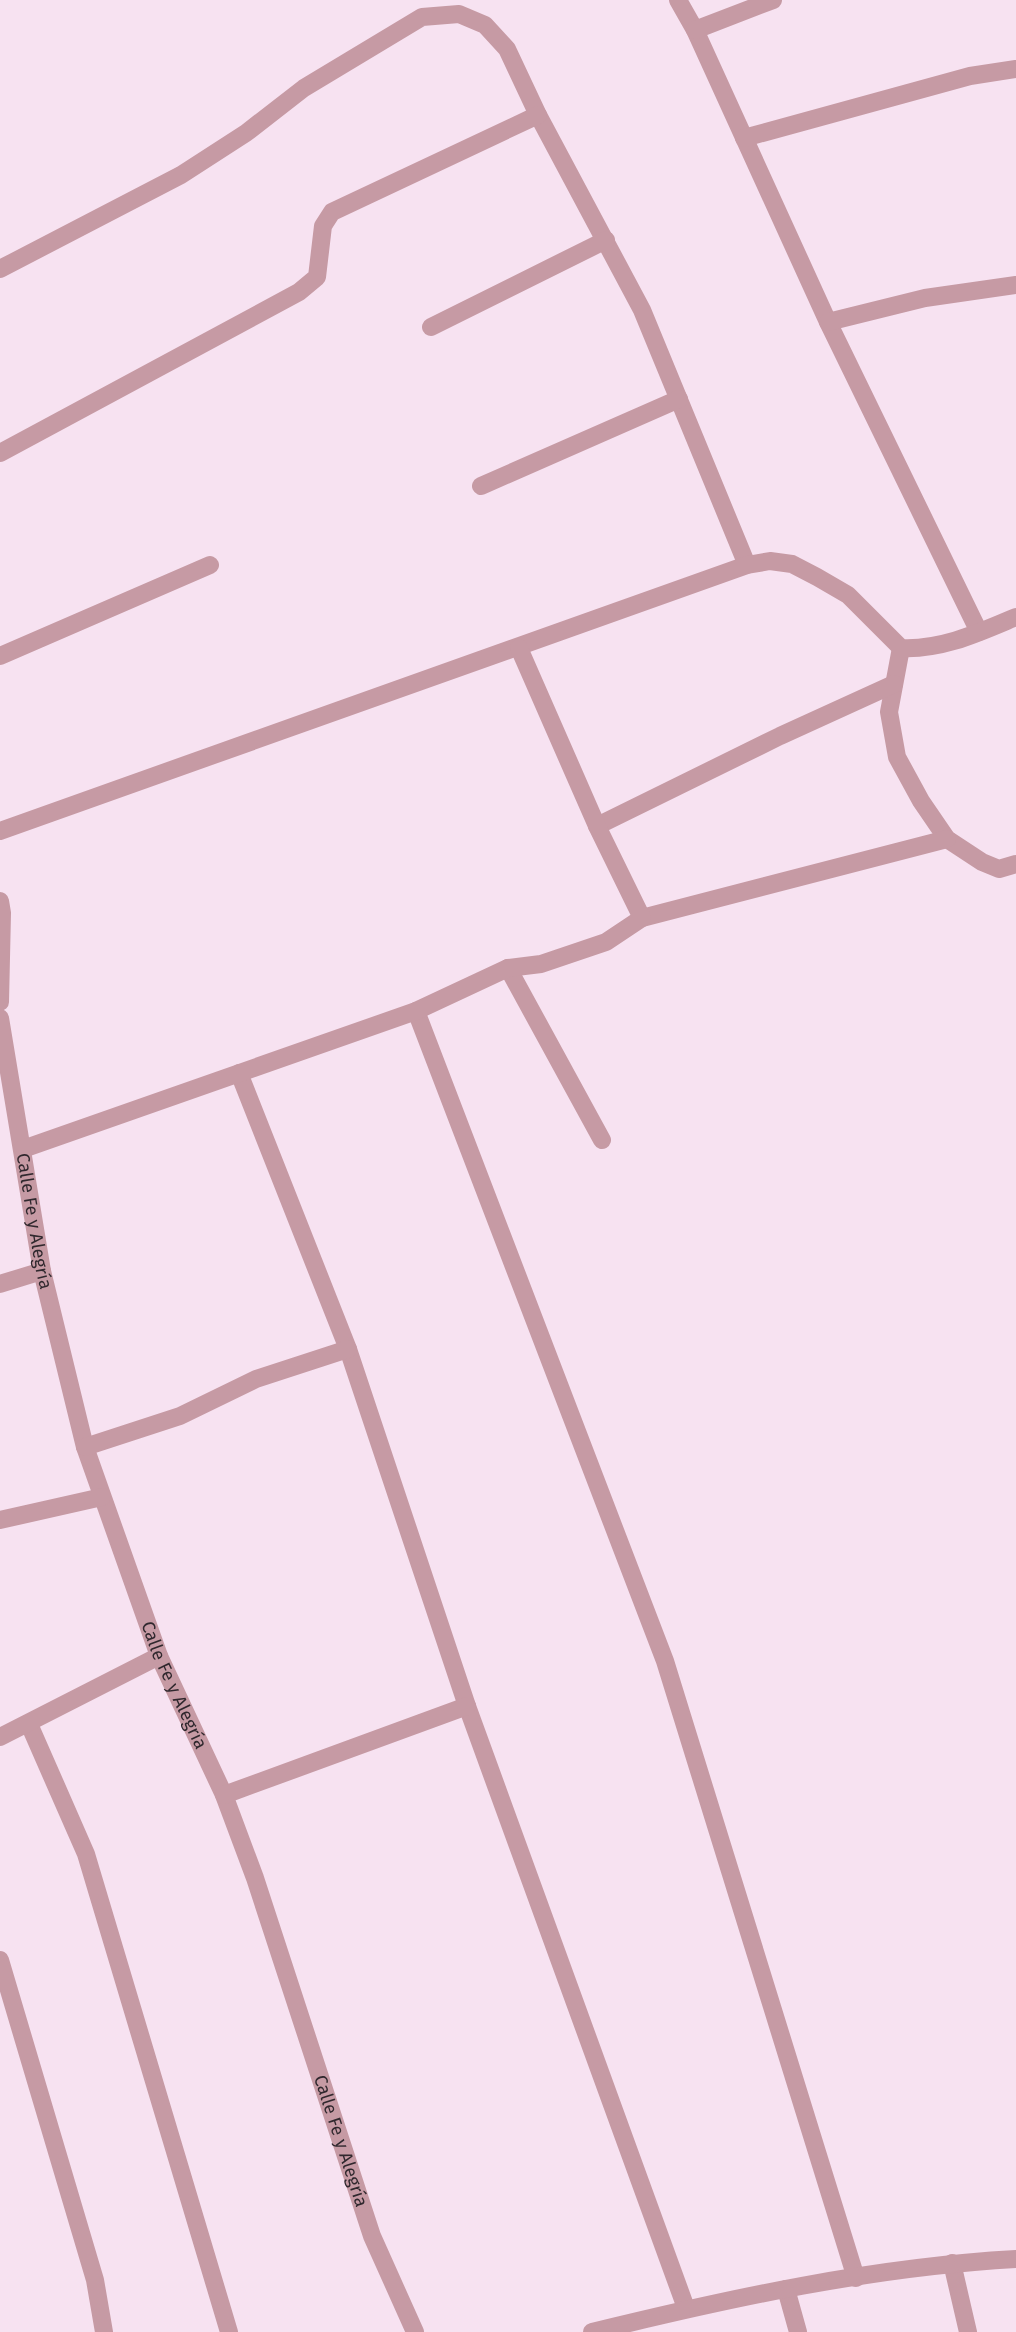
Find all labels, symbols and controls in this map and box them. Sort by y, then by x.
street label: Calle Fe y Alegría [12,1152,57,1291]
street label: Calle Fe y Alegría [137,1618,212,1753]
street label: Calle Fe y Alegría [309,2072,373,2210]

